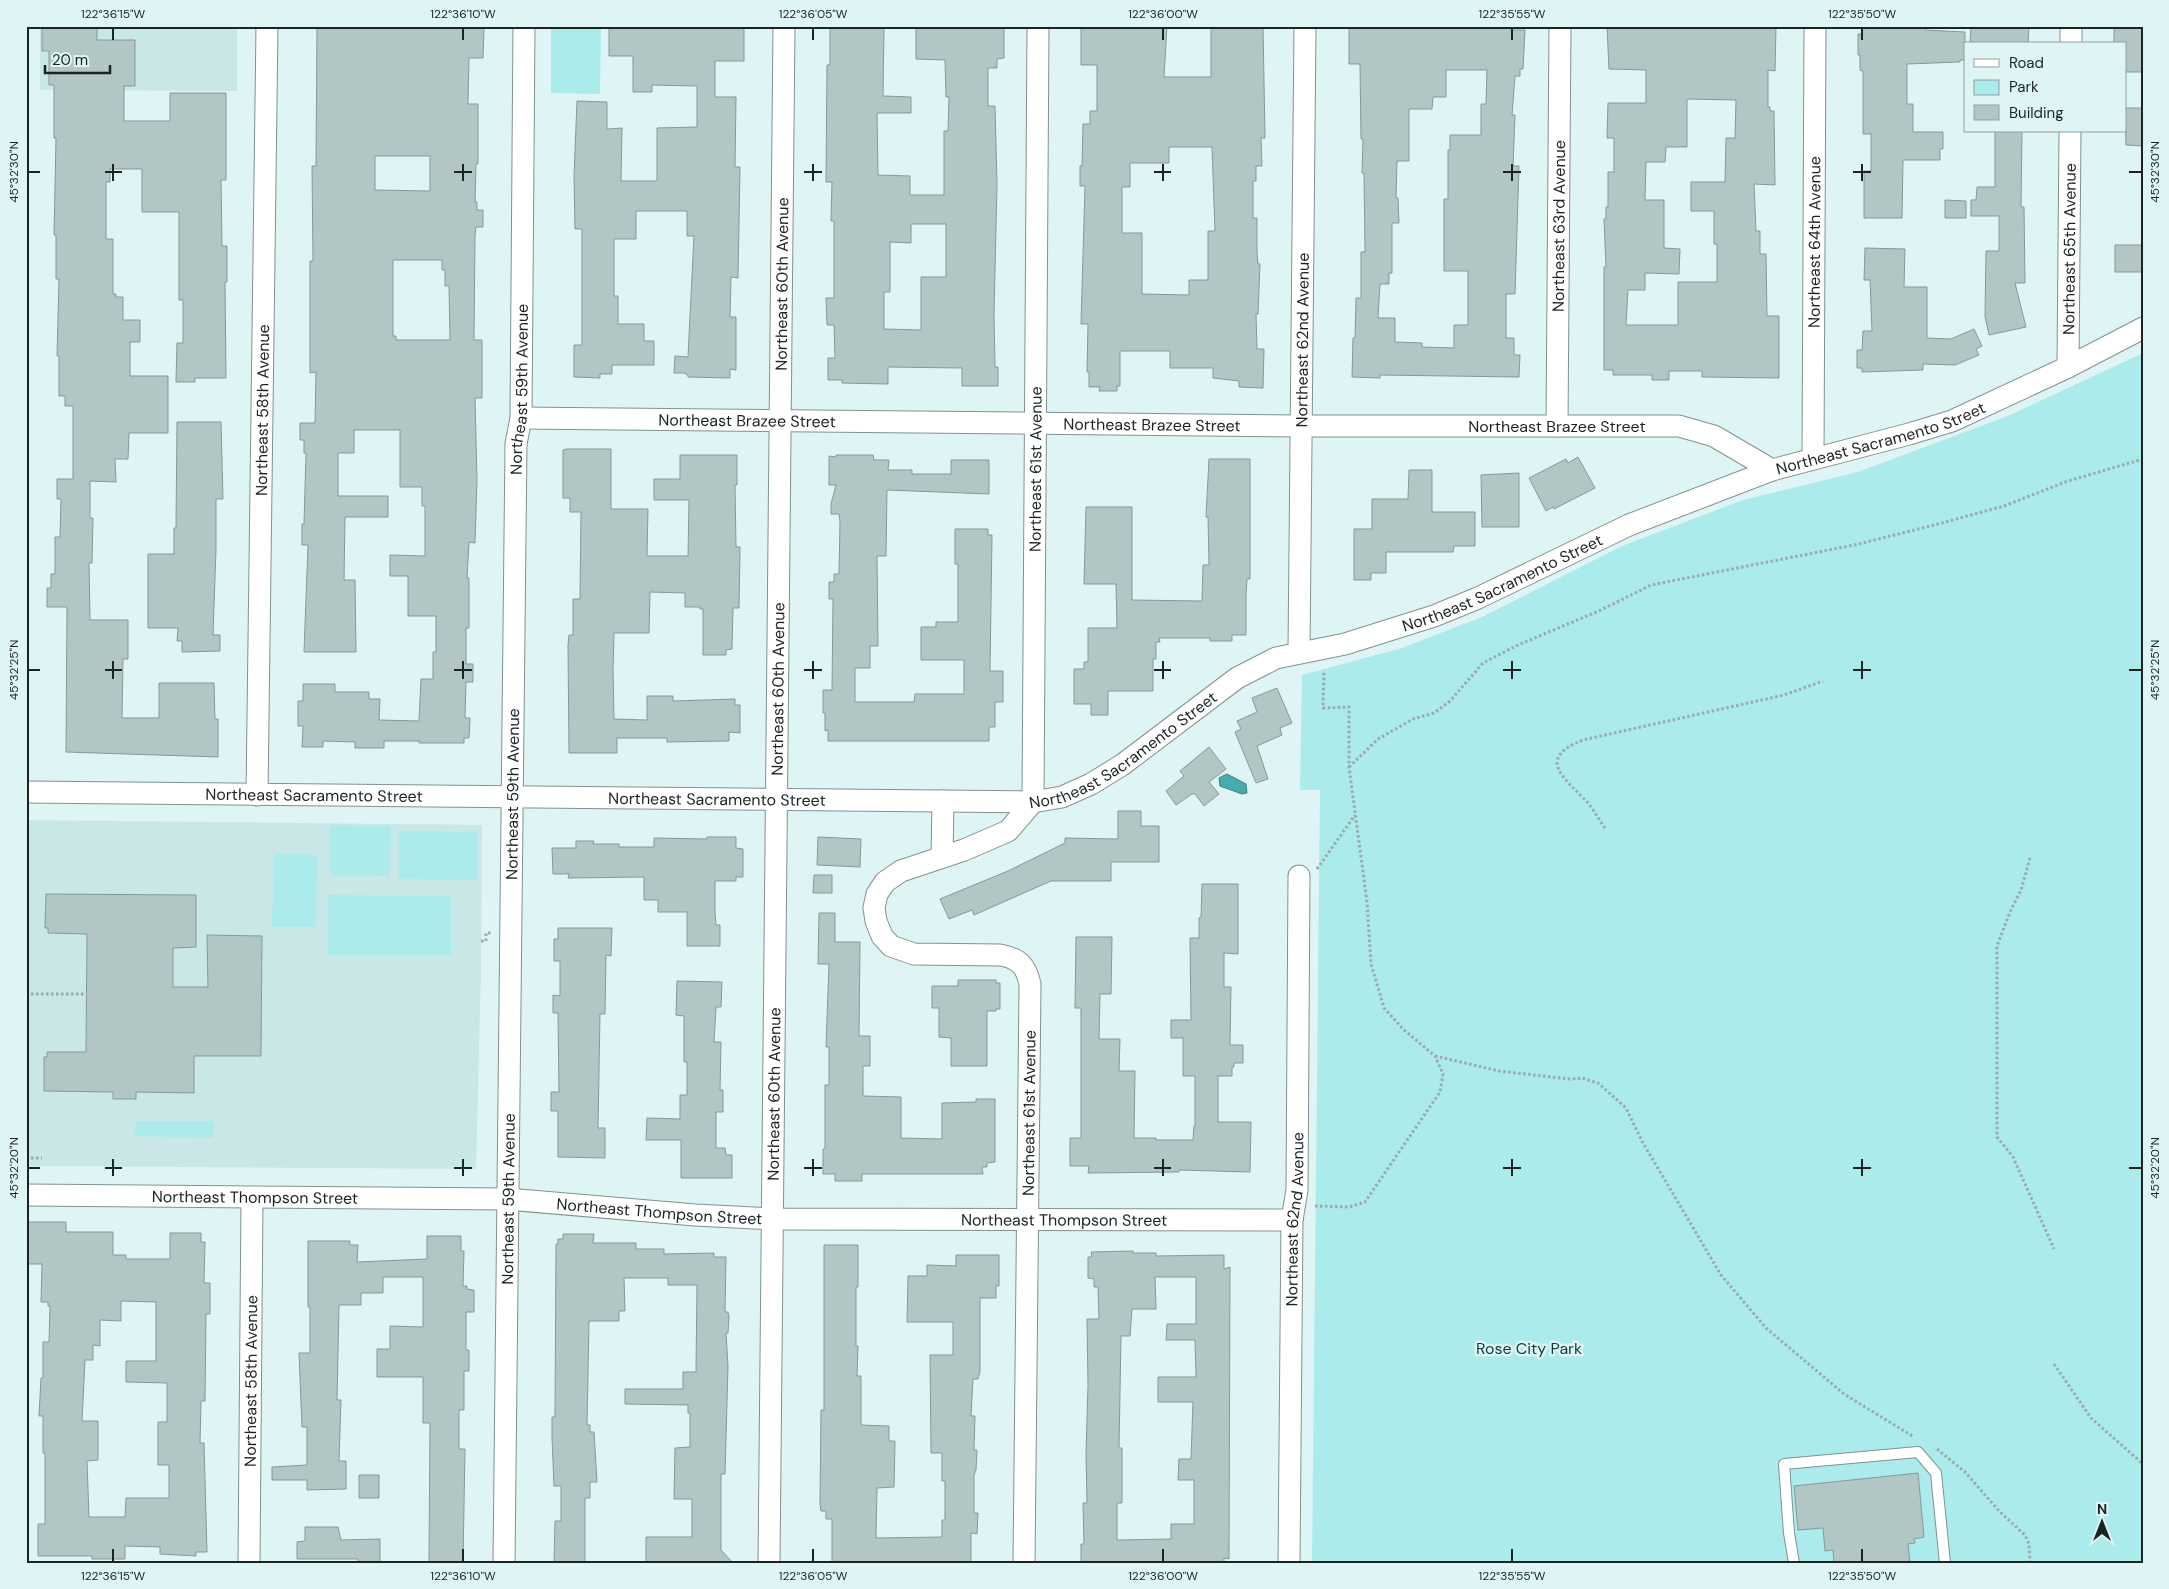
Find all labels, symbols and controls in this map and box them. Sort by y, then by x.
text: 122°36'15"W [81,6,145,22]
text: 122°36'10"W [430,6,496,22]
text: 122°36'05"W [779,6,848,22]
text: 122°36'00"W [1128,6,1198,22]
text: 122°35'55"W [1479,6,1546,22]
text: 122°35'50"W [1828,6,1896,22]
scale bar [45,42,110,74]
legend [1964,42,2126,132]
text: 20 m [52,50,88,70]
text: Road [2009,53,2044,73]
text: Park [2009,77,2039,97]
text: Building [2009,103,2064,123]
street label: Northeast 63rd Avenue [1547,140,1570,312]
text: 45°32'30"N [6,141,22,203]
text: 45°32'30"N [2147,141,2163,203]
street label: Northeast 64th Avenue [1803,156,1825,328]
street label: Northeast 65th Avenue [2058,163,2080,335]
street label: Northeast 60th Avenue [770,197,793,371]
street label: Northeast 62nd Avenue [1291,253,1313,428]
street label: Northeast 59th Avenue [505,304,532,475]
street label: Northeast 58th Avenue [250,324,274,496]
street label: Northeast 61st Avenue [1024,386,1046,552]
street label: Northeast Sacramento Street [1774,397,1989,479]
street label: Northeast Brazee Street [658,409,836,432]
street label: Northeast Brazee Street [1063,413,1241,436]
street label: Northeast Brazee Street [1468,416,1646,437]
street label: Northeast Sacramento Street [1399,529,1606,636]
street label: Northeast 60th Avenue [766,602,789,776]
text: 45°32'25"N [6,640,22,700]
text: 45°32'25"N [2147,640,2163,700]
street label: Northeast Sacramento Street [1027,687,1221,813]
street label: Northeast 59th Avenue [501,708,524,880]
street label: Northeast Sacramento Street [205,783,423,806]
street label: Northeast Sacramento Street [608,787,826,810]
street label: Northeast 60th Avenue [762,1007,785,1181]
street label: Northeast 61st Avenue [1017,1030,1040,1196]
street label: Northeast 59th Avenue [496,1113,519,1285]
street label: Northeast 62nd Avenue [1281,1132,1308,1306]
text: 45°32'20"N [6,1137,22,1199]
text: 45°32'20"N [2147,1137,2163,1199]
street label: Northeast Thompson Street [152,1186,358,1208]
street label: Northeast Thompson Street [556,1193,763,1229]
street label: Northeast Thompson Street [961,1209,1167,1230]
street label: Northeast 58th Avenue [239,1295,262,1467]
park label: Rose City Park [1476,1338,1582,1359]
north arrow [2076,1496,2126,1546]
text: N [2097,1500,2107,1518]
text: 122°36'15"W [81,1568,145,1584]
text: 122°36'10"W [430,1568,496,1584]
text: 122°36'05"W [779,1568,848,1584]
text: 122°36'00"W [1128,1568,1198,1584]
text: 122°35'55"W [1479,1568,1546,1584]
text: 122°35'50"W [1828,1568,1896,1584]

